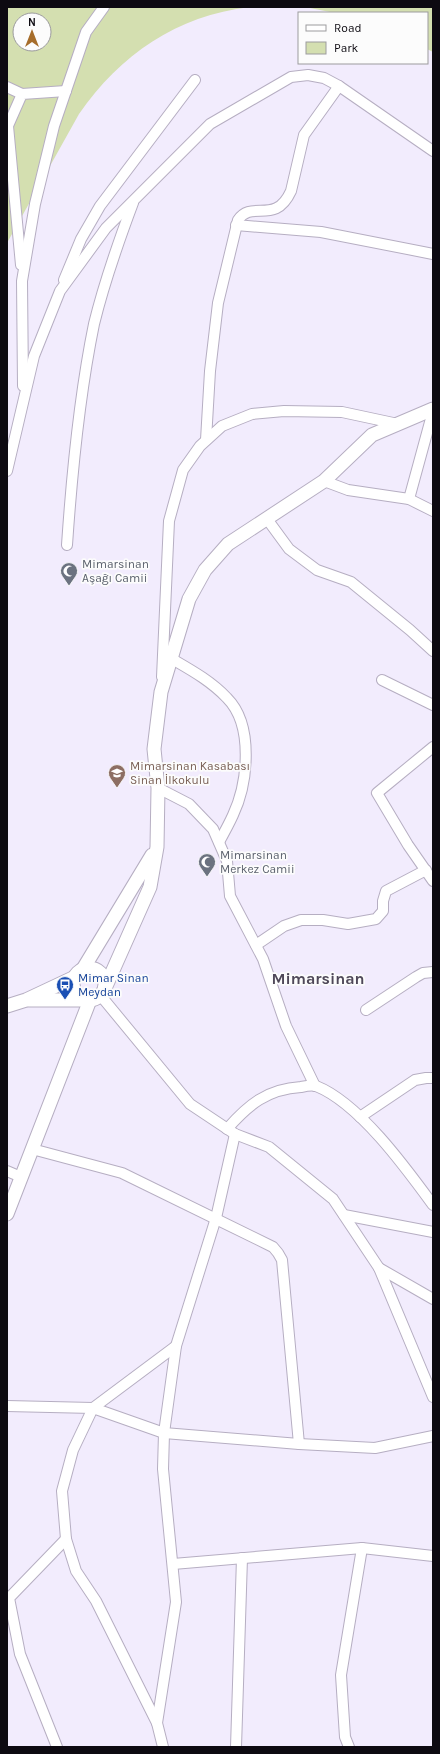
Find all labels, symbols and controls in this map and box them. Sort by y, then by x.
north arrow [12,12,52,52]
legend [298,12,428,64]
text: N [28,16,36,29]
text: Road [334,21,362,35]
text: Park [334,41,359,55]
place label: Mimarsinan Aşağı Camii [82,557,149,585]
mosque icon: Mimarsinan Aşağı Camii [59,561,79,586]
place label: Mimarsinan Kasabası Sinan İlkokulu [130,759,250,787]
school or university icon: Mimarsinan Kasabası Sinan İlkokulu [107,763,127,788]
place label: Mimarsinan Merkez Camii [220,848,294,876]
mosque icon: Mimarsinan Merkez Camii [197,852,217,877]
district label: Mimarsinan [271,969,365,988]
place label: Mimar Sinan Meydan [78,971,149,999]
bus stop icon: Mimar Sinan Meydan [55,975,75,1000]

